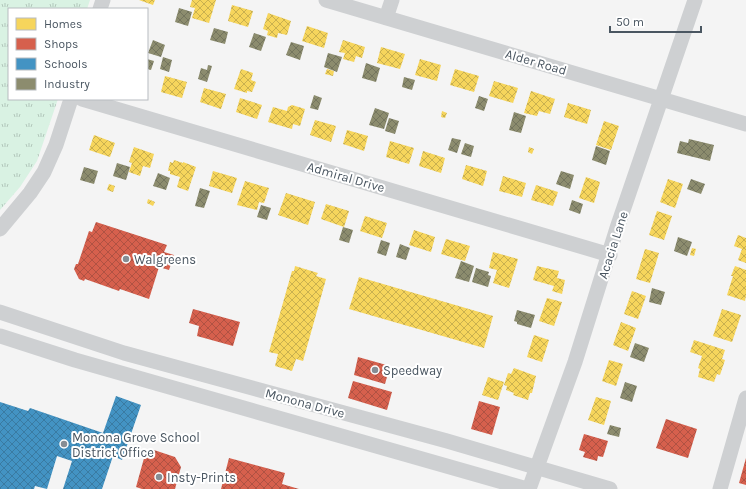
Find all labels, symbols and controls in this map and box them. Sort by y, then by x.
legend [8,8,148,100]
scale bar [610,8,701,34]
text: 50 m [616,15,644,29]
text: Homes [44,17,82,31]
text: Shops [44,37,78,51]
street label: Alder Road [504,46,568,78]
text: Schools [44,57,87,71]
text: Industry [44,77,90,91]
street label: Admiral Drive [305,159,387,195]
street label: Acacia Lane [595,209,631,281]
place label: Walgreens [134,252,196,267]
marker: Walgreens [121,254,131,264]
place label: Speedway [383,363,442,378]
marker: Speedway [370,365,380,375]
street label: Monona Drive [264,385,347,421]
place label: Monona Grove School District Office [72,430,200,460]
marker: Monona Grove School District Office [59,439,69,449]
place label: Insty-Prints [167,470,236,485]
marker: Insty-Prints [154,472,164,482]

